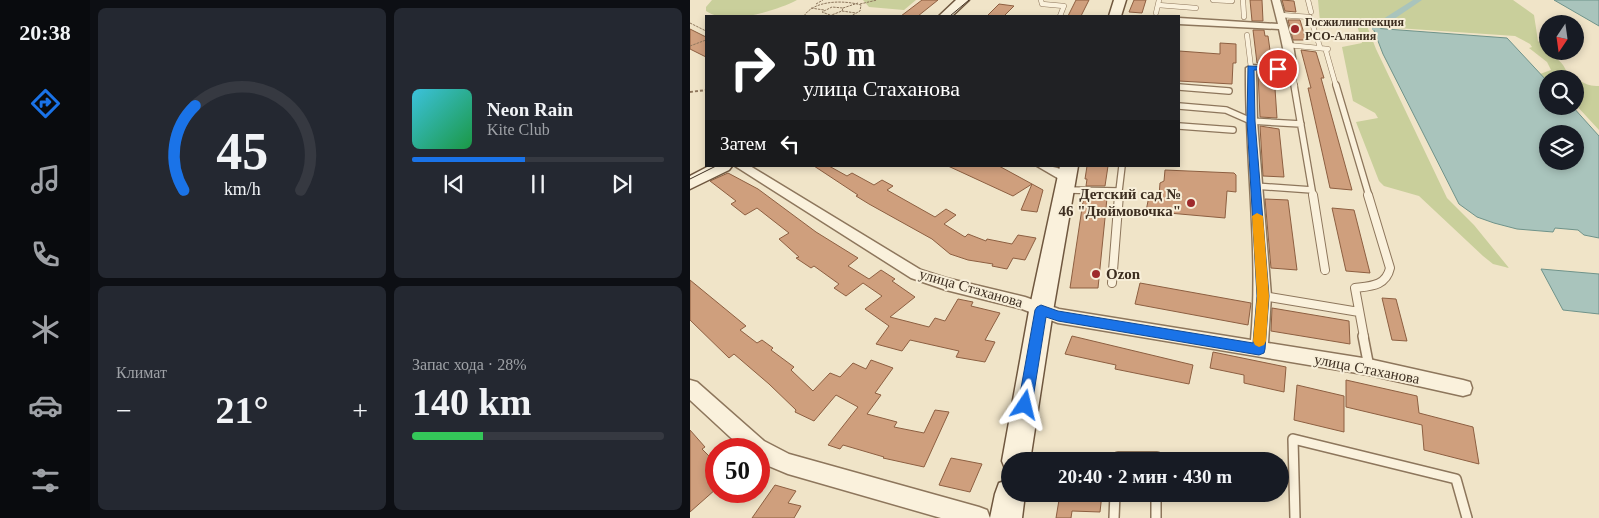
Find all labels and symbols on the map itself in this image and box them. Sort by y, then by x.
place label: Госжилинспекция РСО-Алания [1305,15,1404,43]
north arrow [1539,15,1584,60]
marker: Госжилинспекция РСО-Алания [1289,23,1301,35]
pin [1257,48,1299,90]
place label: Детский сад № 46 "Дюймовочка" [1059,186,1181,219]
marker: Детский сад № 46 "Дюймовочка" [1185,197,1197,209]
street label: улица Стаханова [917,266,1025,311]
place label: Ozon [1106,266,1141,282]
marker: Ozon [1090,268,1102,280]
street label: улица Стаханова [1313,351,1421,387]
position arrow [998,378,1050,430]
speed limit sign: 50 [705,438,770,503]

